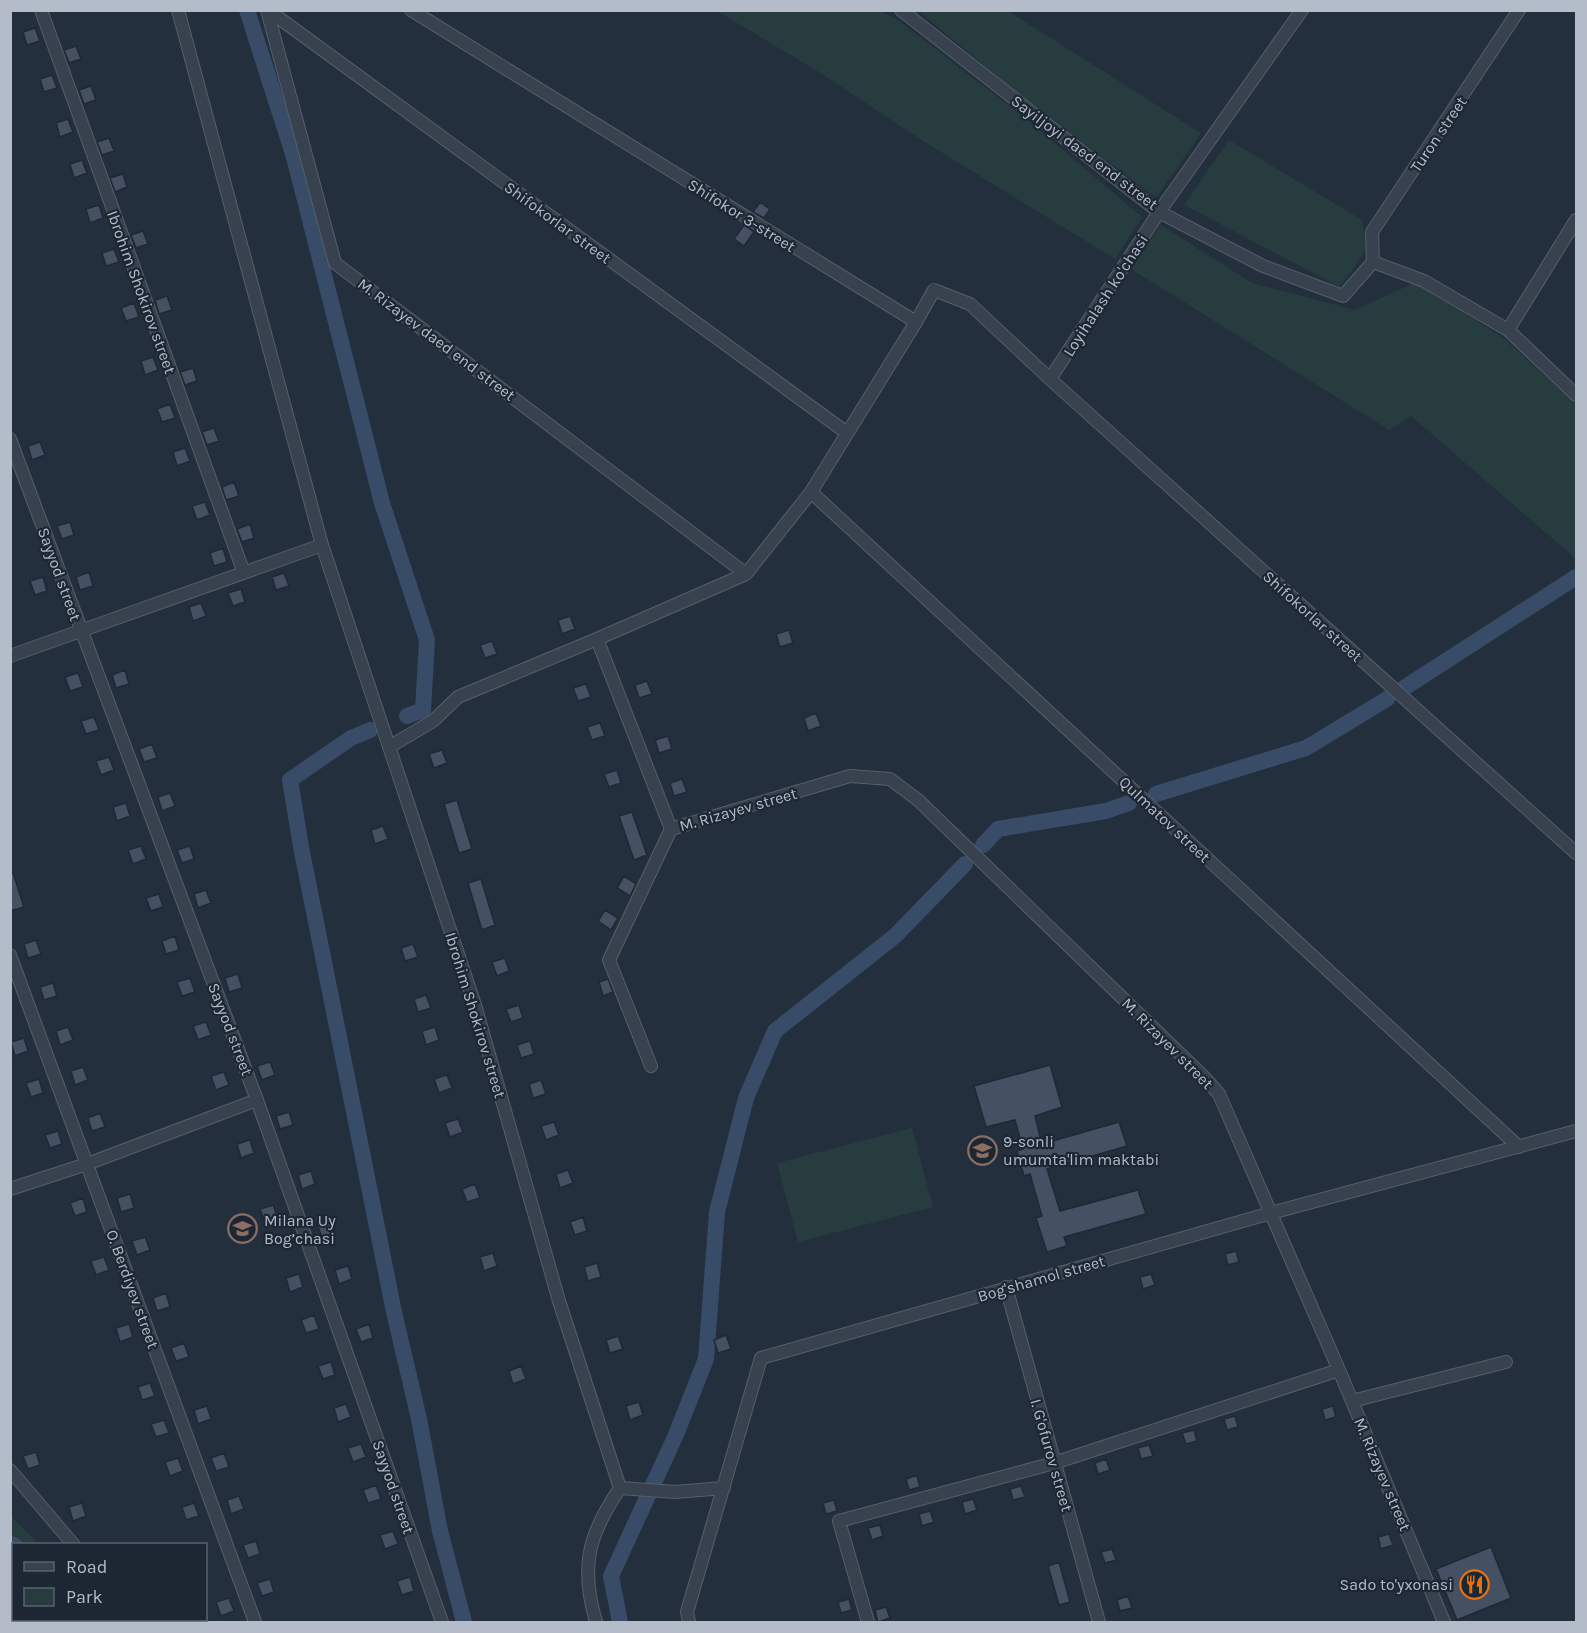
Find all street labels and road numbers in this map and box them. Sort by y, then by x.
street label: Sayiljoyi daed end street [1008,91,1162,214]
street label: Turon street [1406,93,1471,176]
street label: Shifokor 3-street [684,175,799,256]
street label: Shifokorlar street [501,177,615,268]
street label: Ibrohim Shokirov street [103,208,180,376]
street label: Loyihalash ko'chasi [1059,231,1152,360]
street label: M. Rizayev daed end street [354,274,519,405]
street label: Sayyod street [34,525,85,623]
street label: Shifokorlar street [1259,567,1366,666]
street label: Qulmatov street [1115,772,1214,866]
street label: M. Rizayev street [677,784,799,835]
street label: Ibrohim Shokirov street [441,930,510,1100]
street label: Sayyod street [204,980,257,1078]
street label: M. Rizayev street [1118,994,1217,1093]
street label: O. Berdiyev street [102,1227,163,1351]
street label: Bog'shamol street [975,1251,1107,1306]
street label: I. G'ofurov street [1026,1397,1077,1514]
street label: M. Rizayev street [1350,1415,1415,1534]
street label: Sayyod street [369,1438,418,1537]

